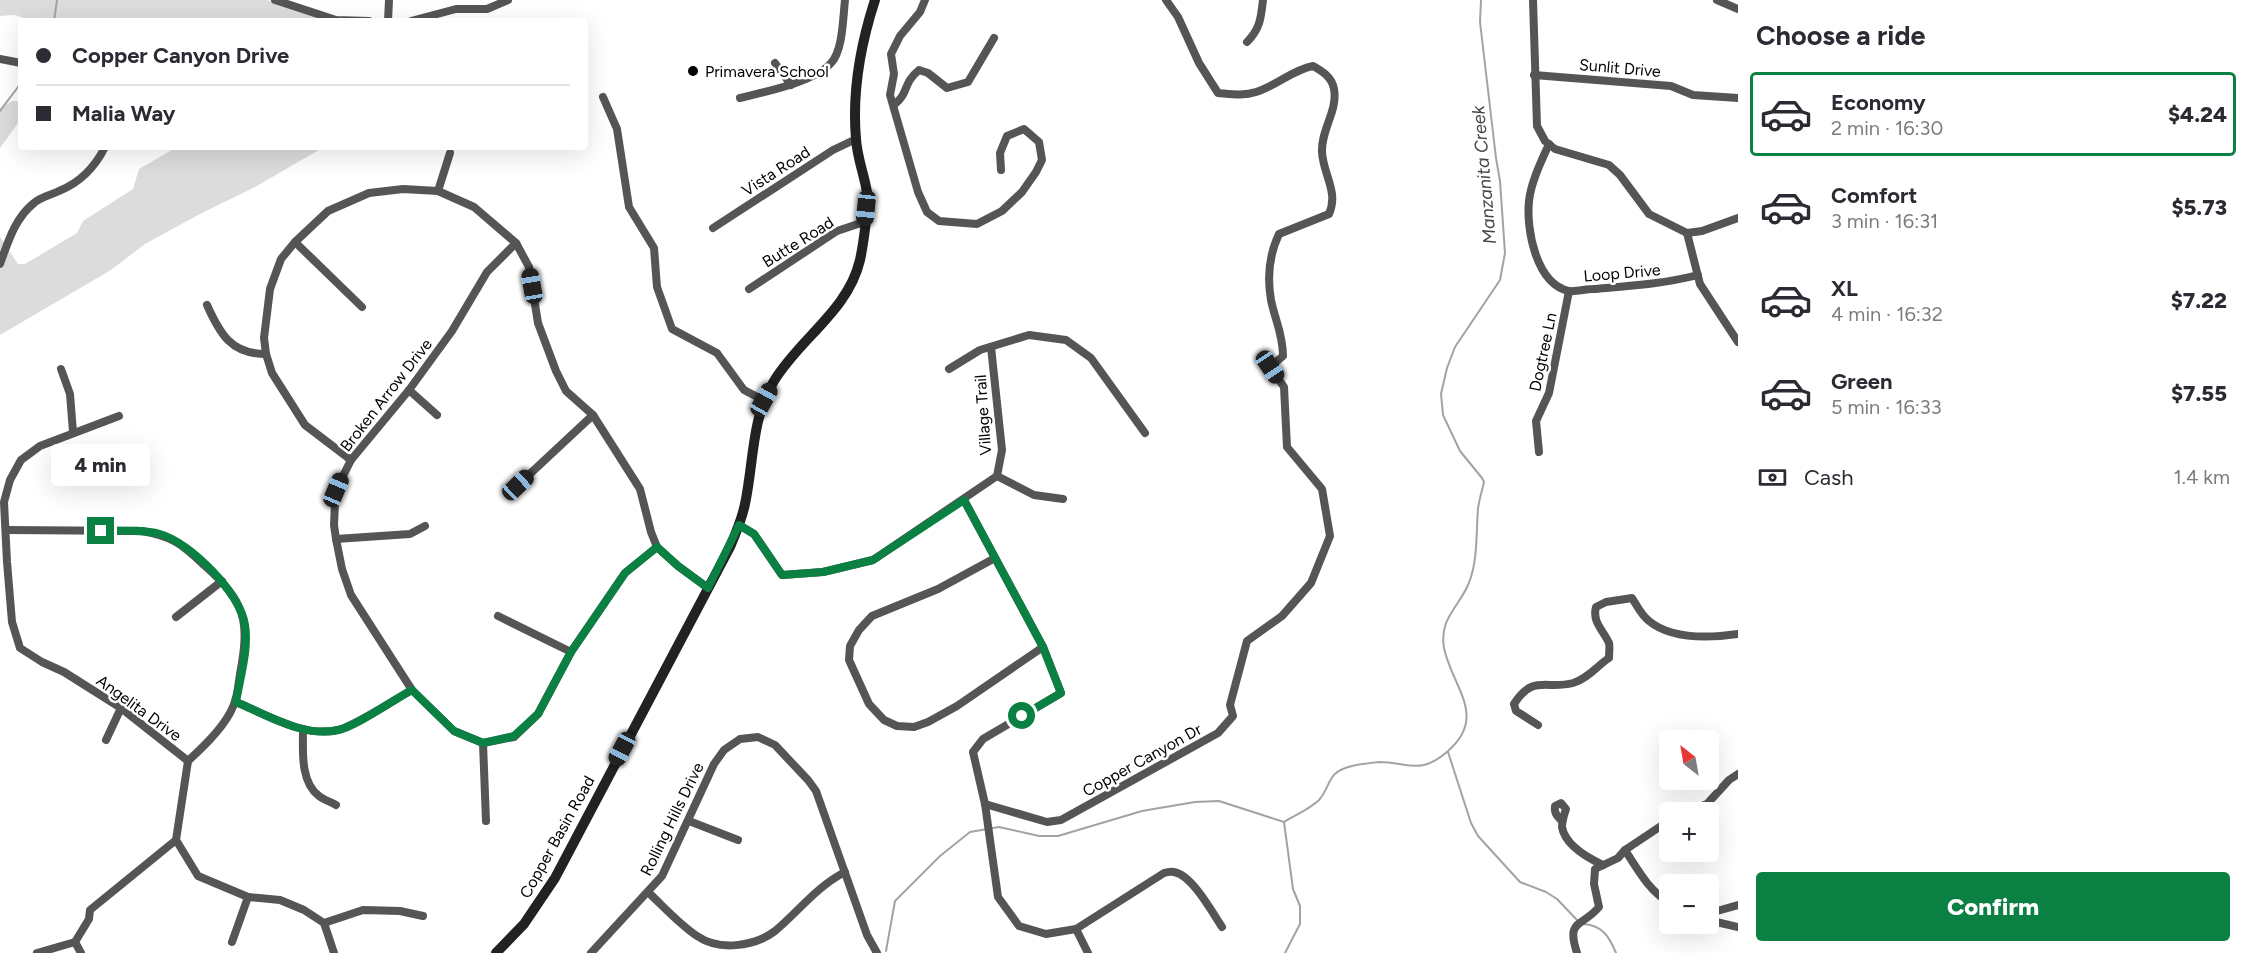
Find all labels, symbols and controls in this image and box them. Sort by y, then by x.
text: Choose a ride [1756,19,1925,52]
text: Copper Canyon Drive [72,42,289,69]
street label: Sunlit Drive [1578,55,1662,81]
place label: Primavera School [705,62,829,81]
marker: Primavera School [686,64,700,78]
icon: car [1759,87,1813,141]
text: Economy [1831,89,1926,116]
text: Malia Way [72,100,176,127]
text: $4.24 [2168,101,2227,128]
water label: Manzanita Creek [1467,104,1501,245]
text: 2 min · 16:30 [1831,116,1943,140]
street label: Vista Road [738,142,814,200]
icon: car [1759,180,1813,234]
text: Comfort [1831,182,1917,209]
car [855,189,877,227]
text: $5.73 [2171,194,2227,221]
text: 3 min · 16:31 [1831,209,1938,233]
street label: Butte Road [759,213,837,271]
street label: Loop Drive [1583,260,1662,286]
car [520,267,544,305]
icon: car [1759,273,1813,327]
text: XL [1831,275,1858,302]
text: $7.22 [2171,287,2227,314]
text: 4 min · 16:32 [1831,302,1943,326]
street label: Dogtree Ln [1525,311,1561,393]
street label: Broken Arrow Drive [336,335,436,455]
car [1252,347,1288,387]
icon: car [1759,366,1813,420]
text: Green [1831,368,1893,395]
street label: Village Trail [971,374,995,456]
car [747,380,781,420]
text: $7.55 [2171,380,2227,407]
text: 5 min · 16:33 [1831,395,1942,419]
callout: 4 min [51,444,150,486]
text: 4 min [74,453,127,477]
icon: cash [1756,461,1789,494]
text: Cash [1804,464,1854,491]
text: 1.4 km [2174,465,2230,489]
car [499,466,537,504]
car [321,470,351,510]
route end [87,517,114,544]
street label: Angelita Drive [93,671,185,745]
route start [1008,702,1035,729]
street label: Copper Canyon Dr [1079,719,1205,801]
car [606,729,638,769]
north arrow [1659,730,1719,790]
map controls [1659,730,1719,934]
street label: Rolling Hills Drive [636,759,708,879]
street label: Copper Basin Road [516,773,598,901]
button: + [1659,802,1719,862]
button: Confirm [1756,872,2230,941]
button: − [1659,874,1719,934]

